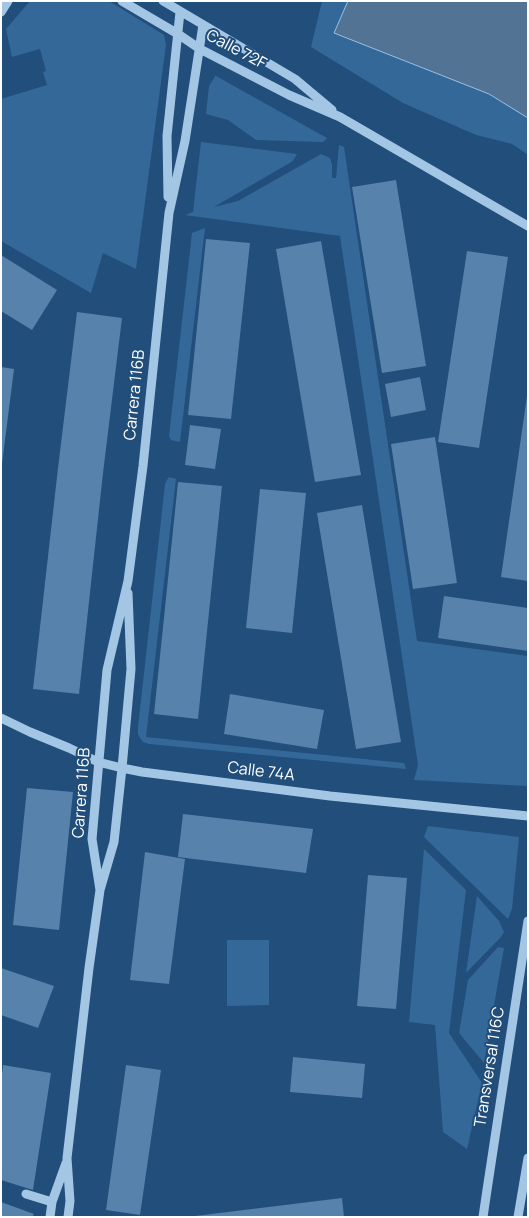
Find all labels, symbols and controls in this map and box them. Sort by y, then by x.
street label: Calle 72F [203,26,269,74]
street label: Carrera 116B [121,349,149,441]
street label: Carrera 116B [69,747,95,839]
street label: Calle 74A [226,758,296,786]
street label: Transversal 116C [471,1006,509,1128]

